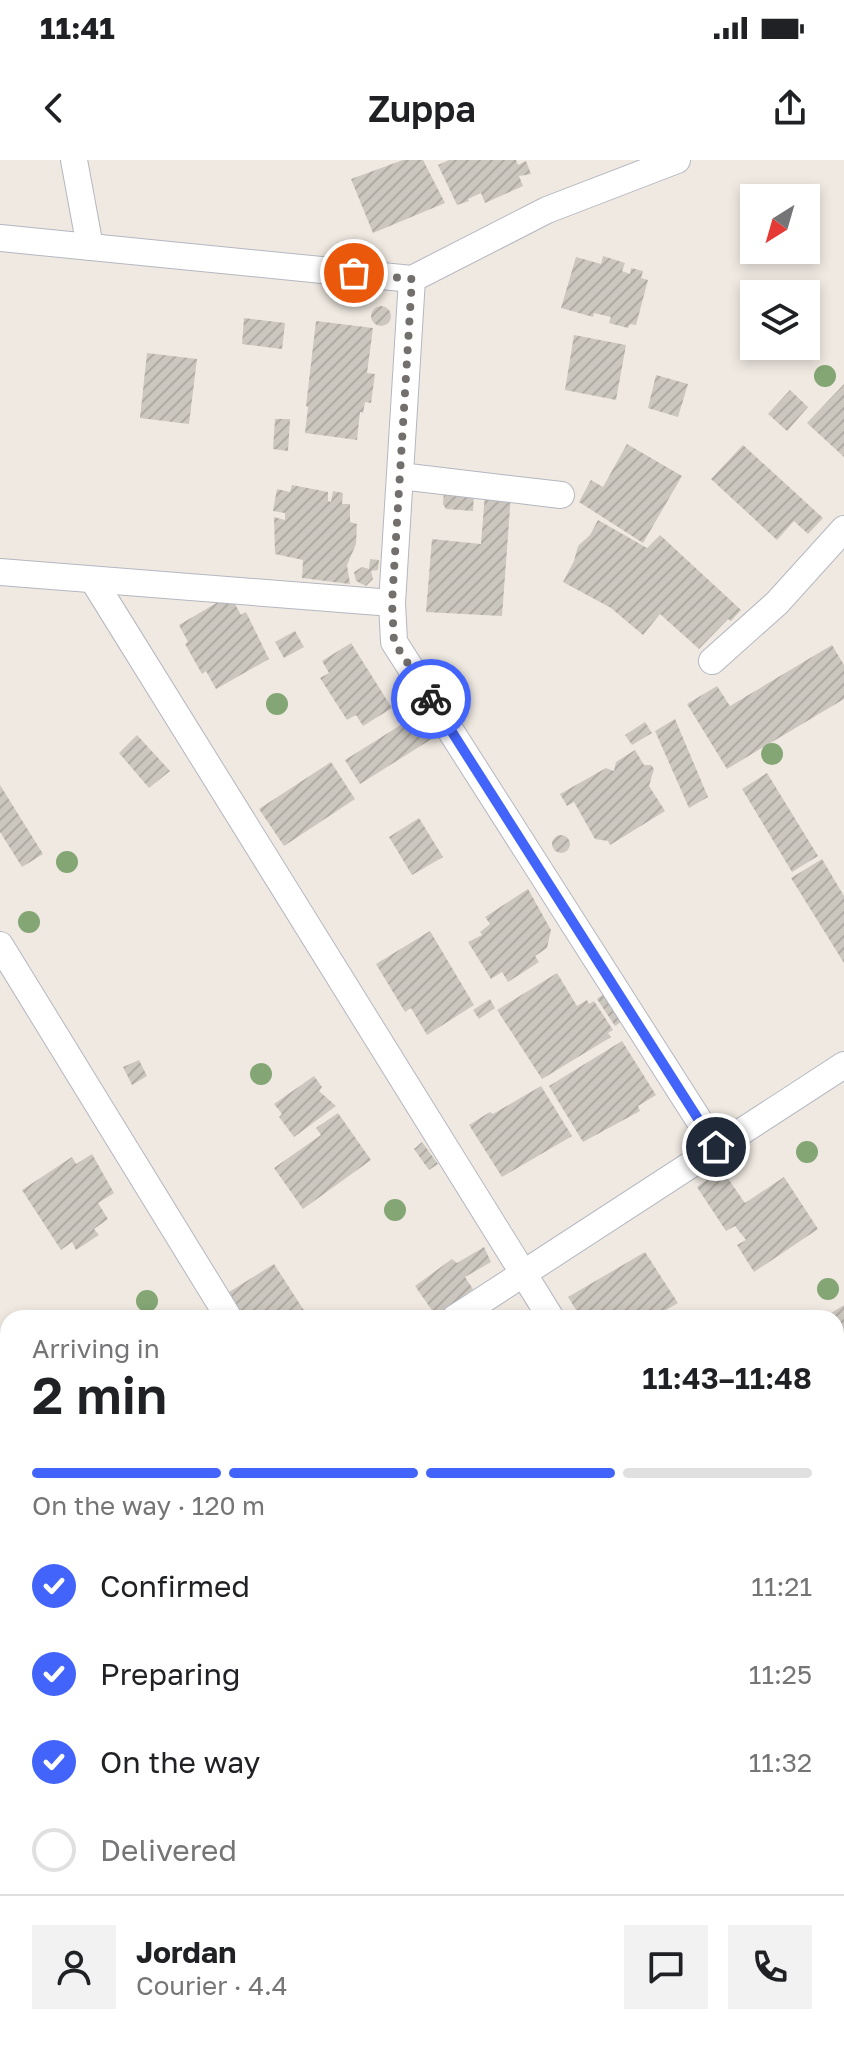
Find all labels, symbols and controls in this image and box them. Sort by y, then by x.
text: 11:41 [40,10,115,46]
icon: back [32,86,76,130]
icon: share [768,86,812,130]
text: Zuppa [368,87,476,130]
north arrow [740,184,820,264]
map controls [740,184,820,360]
pin [320,239,388,307]
icon: bag [332,251,376,295]
button: layers [740,280,820,360]
courier [391,659,471,739]
icon: bike [409,677,453,721]
pin [682,1113,750,1181]
icon: home [694,1125,738,1169]
text: Arriving in [32,1333,160,1364]
text: 11:43–11:48 [642,1360,812,1396]
text: 2 min [32,1363,167,1425]
text: On the way · 120 m [32,1490,265,1521]
icon: check [32,1564,76,1608]
text: Confirmed [100,1568,250,1604]
text: 11:21 [751,1571,812,1602]
icon: check [32,1652,76,1696]
text: Preparing [100,1656,241,1692]
text: 11:25 [749,1659,812,1690]
icon: check [32,1740,76,1784]
text: On the way [100,1744,260,1780]
text: 11:32 [749,1747,812,1778]
text: Delivered [100,1832,237,1868]
button: person [32,1925,116,2009]
button: chat [624,1925,708,2009]
button: phone [728,1925,812,2009]
text: Jordan [136,1934,236,1970]
text: Courier · 4.4 [136,1970,288,2001]

